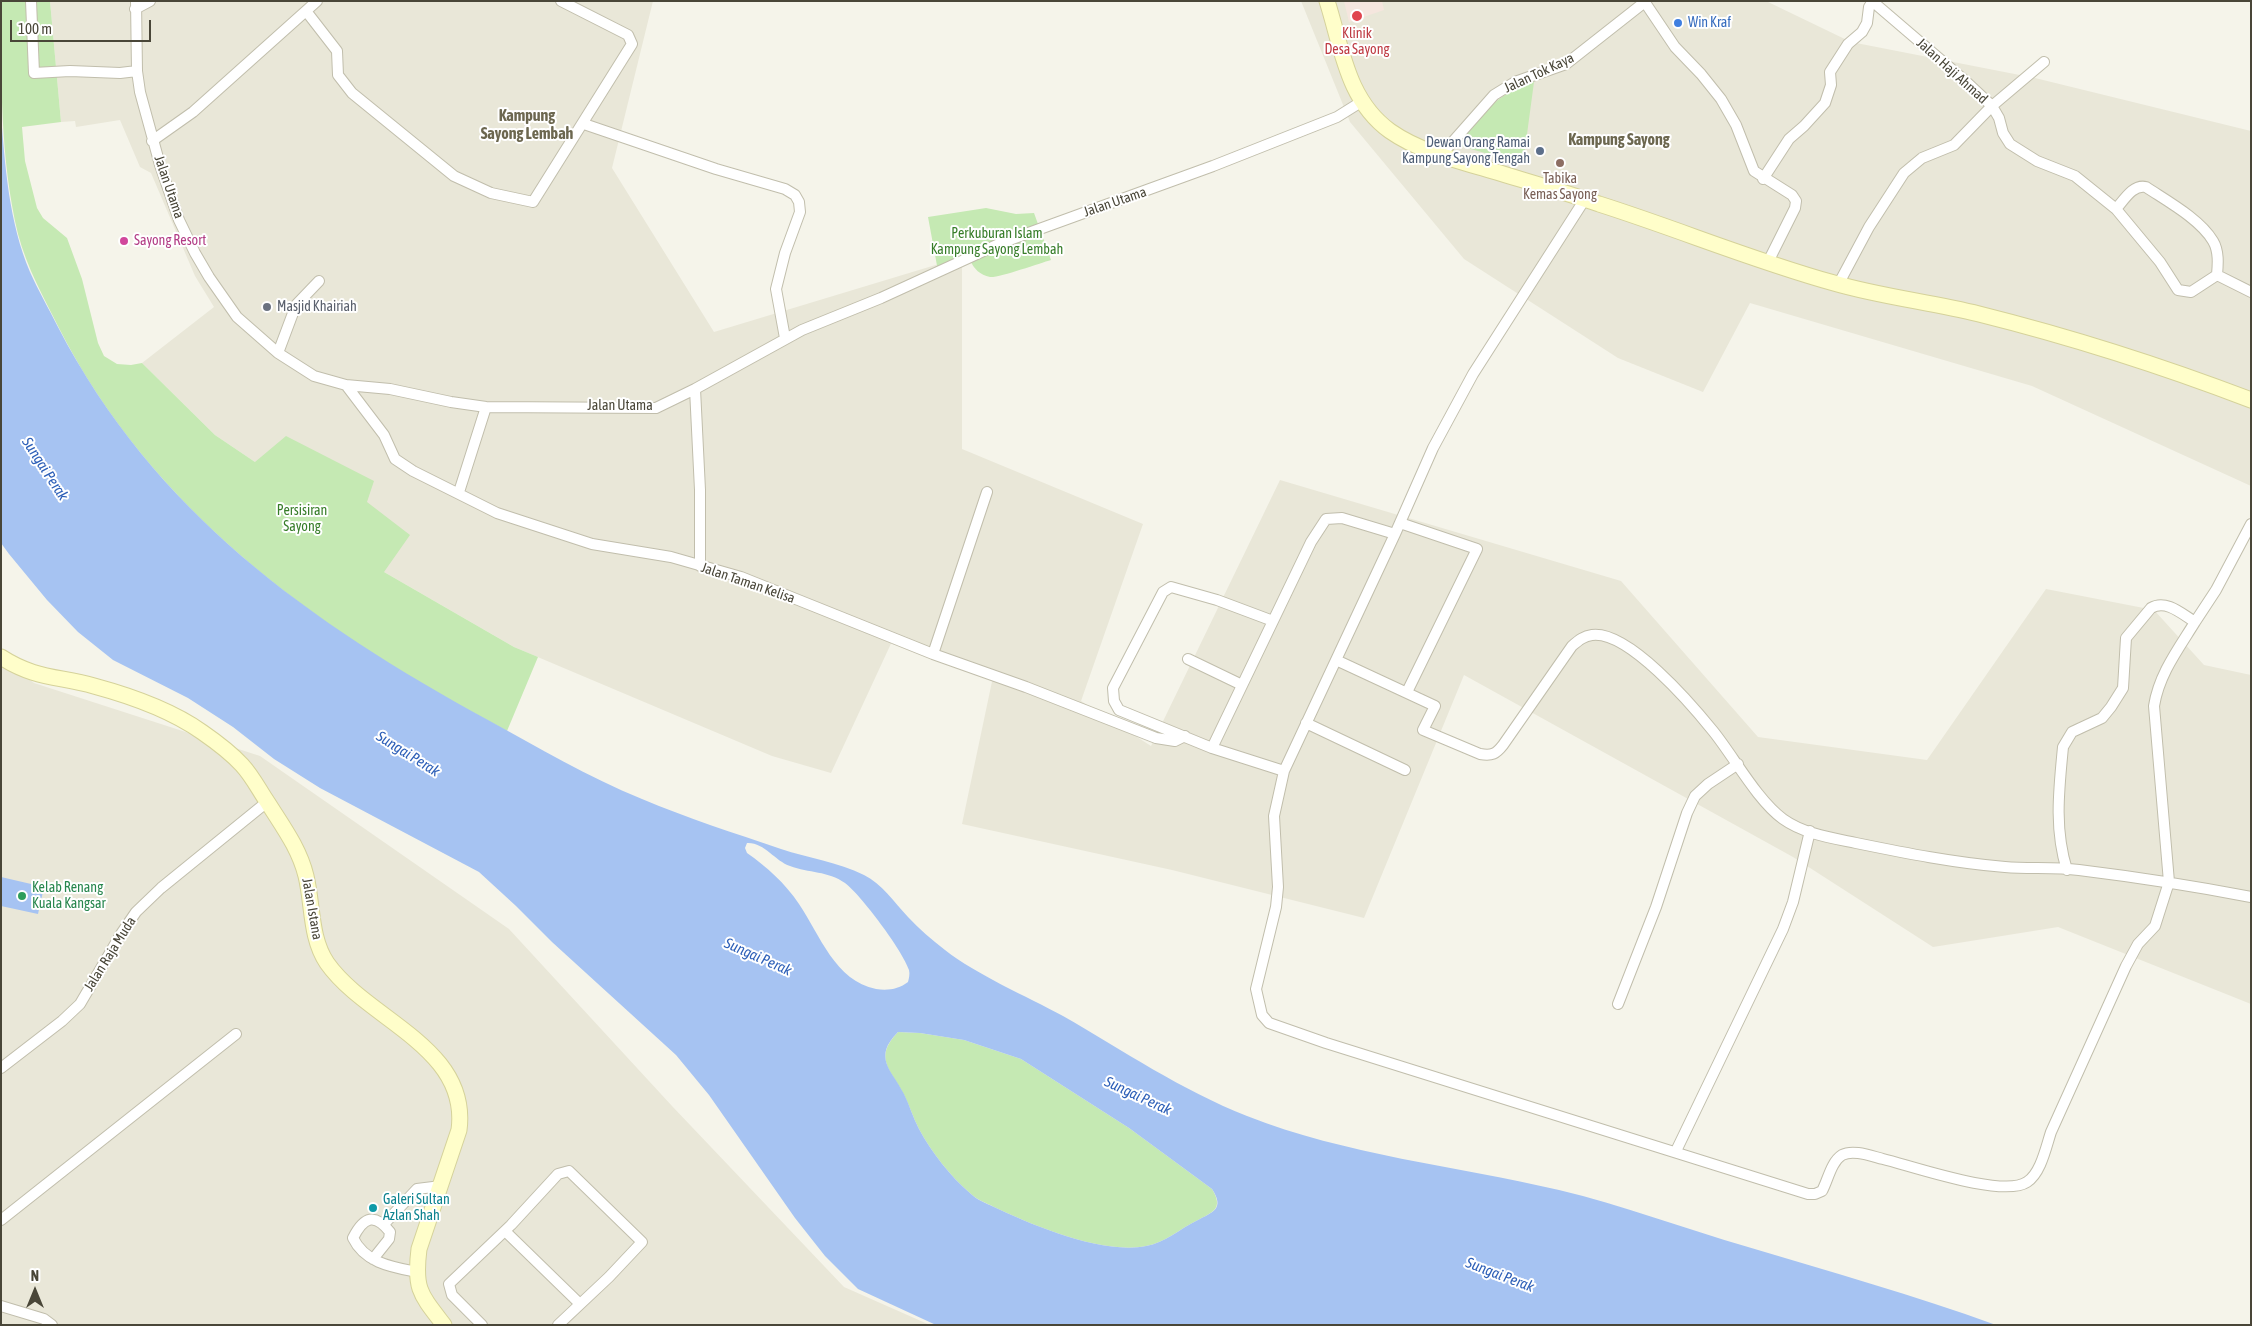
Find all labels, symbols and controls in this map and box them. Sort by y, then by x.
marker: Klinik Desa Sayong [1350,9,1364,23]
scale bar [12,10,154,42]
place label: Win Kraf [1688,15,1731,31]
marker: Win Kraf [1672,17,1684,29]
text: 100 m [18,20,52,37]
place label: Klinik Desa Sayong [1325,26,1389,58]
street label: Jalan Haji Ahmad [1913,35,1991,107]
street label: Jalan Tok Kaya [1501,50,1577,96]
district label: Kampung Sayong Lembah [481,106,573,144]
district label: Kampung Sayong [1568,130,1670,150]
place label: Dewan Orang Ramai Kampung Sayong Tengah [1402,135,1530,168]
marker: Dewan Orang Ramai Kampung Sayong Tengah [1534,145,1546,157]
street label: Jalan Utama [150,153,188,221]
marker: Tabika Kemas Sayong [1554,157,1566,169]
place label: Tabika Kemas Sayong [1523,171,1597,203]
street label: Jalan Utama [1081,183,1149,221]
park label: Perkuburan Islam Kampung Sayong Lembah [931,226,1063,258]
place label: Sayong Resort [134,233,206,249]
marker: Sayong Resort [118,235,130,247]
place label: Masjid Khairiah [277,299,357,315]
marker: Masjid Khairiah [261,301,273,313]
street label: Jalan Utama [587,398,653,414]
water label: Sungai Perak [18,434,72,504]
park label: Persisiran Sayong [277,503,327,536]
street label: Jalan Taman Kelisa [699,559,797,607]
water label: Sungai Perak [373,727,443,781]
street label: Jalan Istana [298,877,326,941]
place label: Kelab Renang Kuala Kangsar [32,880,106,912]
marker: Kelab Renang Kuala Kangsar [16,890,28,902]
street label: Jalan Raja Muda [81,914,139,994]
water label: Sungai Perak [722,934,794,980]
water label: Sungai Perak [1102,1073,1174,1119]
place label: Galeri Sultan Azlan Shah [383,1192,450,1224]
marker: Galeri Sultan Azlan Shah [367,1202,379,1214]
water label: Sungai Perak [1463,1254,1537,1296]
north arrow [10,1266,60,1316]
text: N [31,1268,39,1284]

